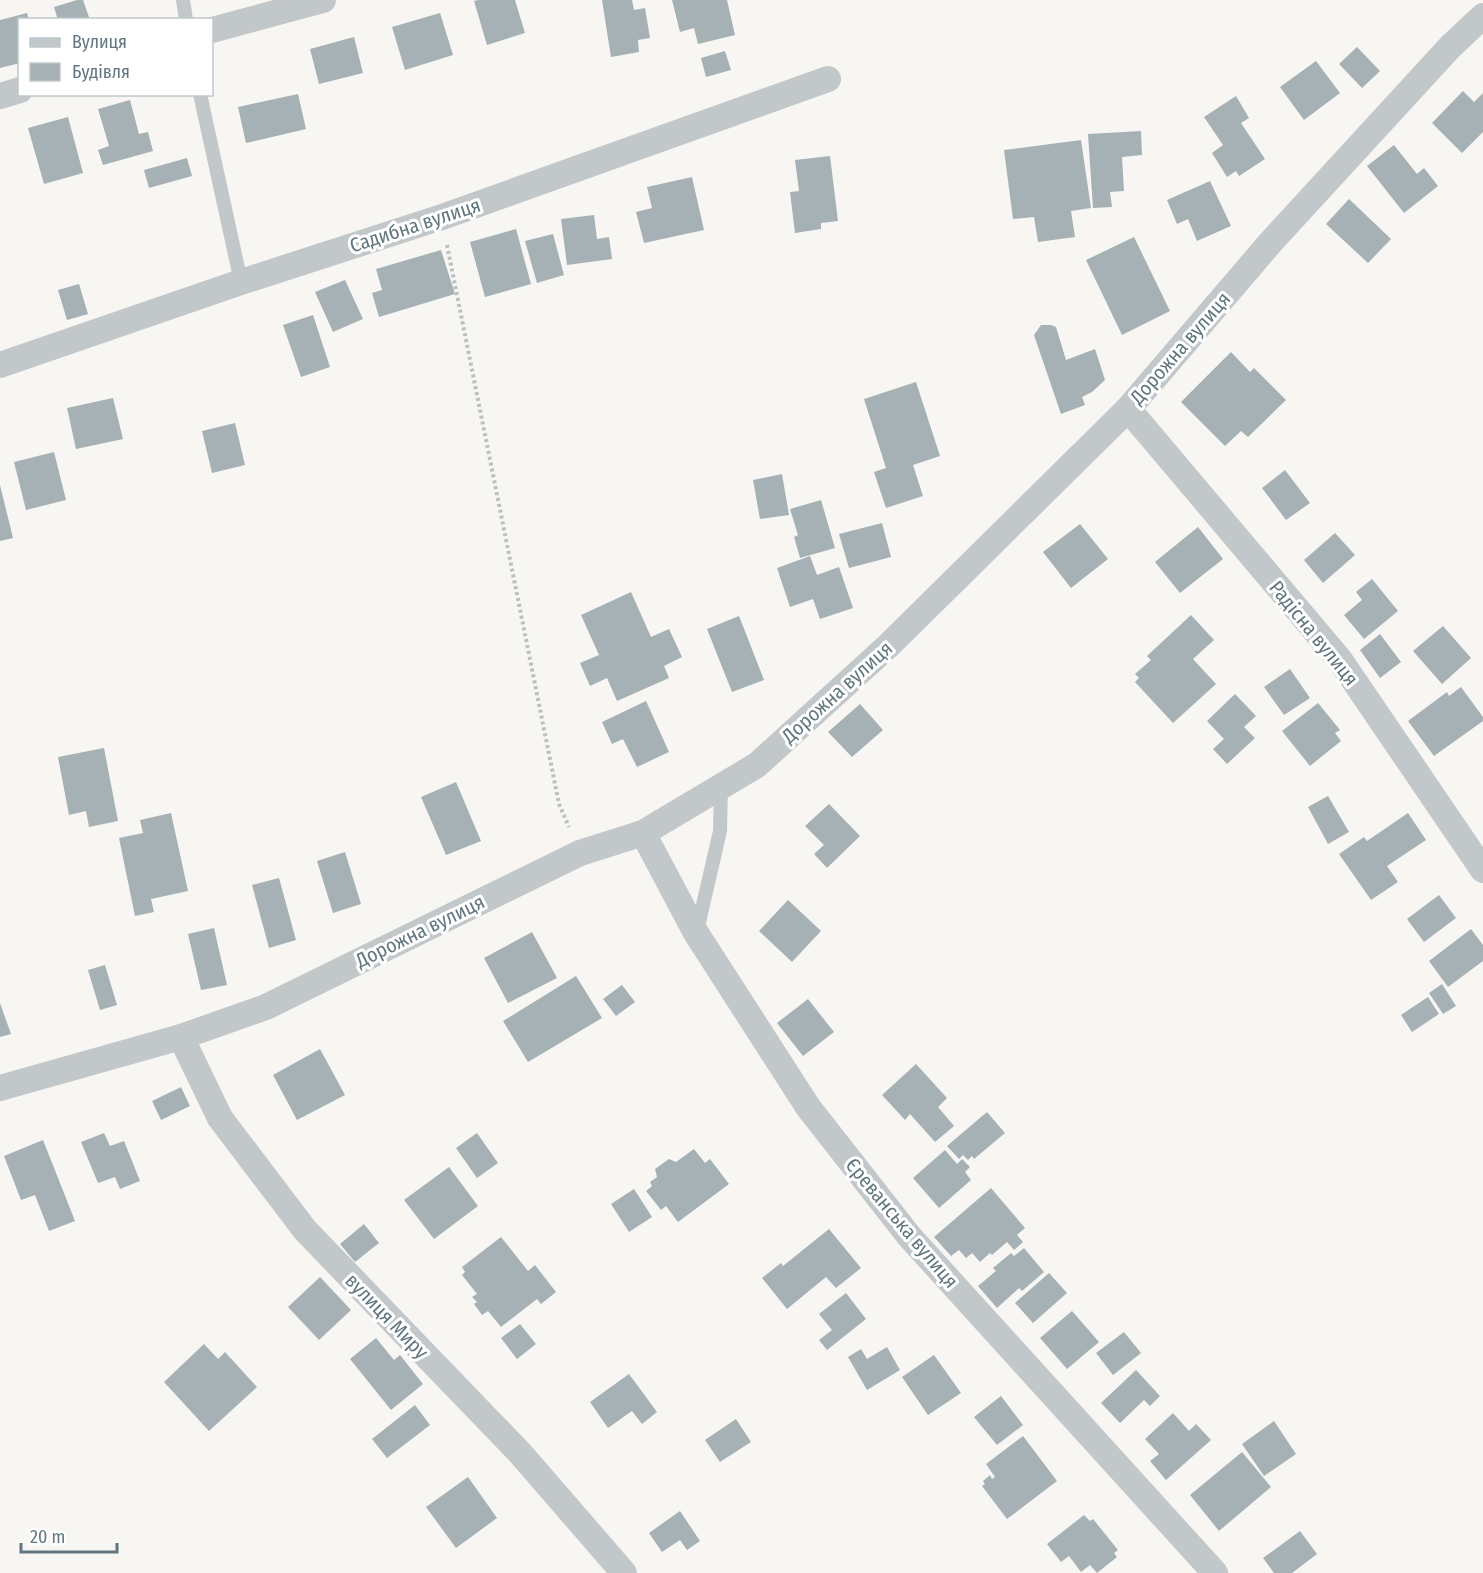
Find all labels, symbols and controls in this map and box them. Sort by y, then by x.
legend [18,18,213,96]
text: Вулиця [72,31,127,53]
text: Будівля [72,61,130,83]
street label: Садибна вулиця [347,193,483,257]
street label: Дорожна вулиця [1124,287,1235,410]
street label: Радісна вулиця [1264,576,1364,690]
street label: Дорожна вулиця [776,636,897,749]
street label: Дорожна вулиця [351,889,488,973]
street label: Єреванська вулиця [841,1153,963,1293]
street label: вулиця Миру [340,1268,434,1364]
scale bar [21,1516,117,1554]
text: 20 m [30,1526,65,1548]

